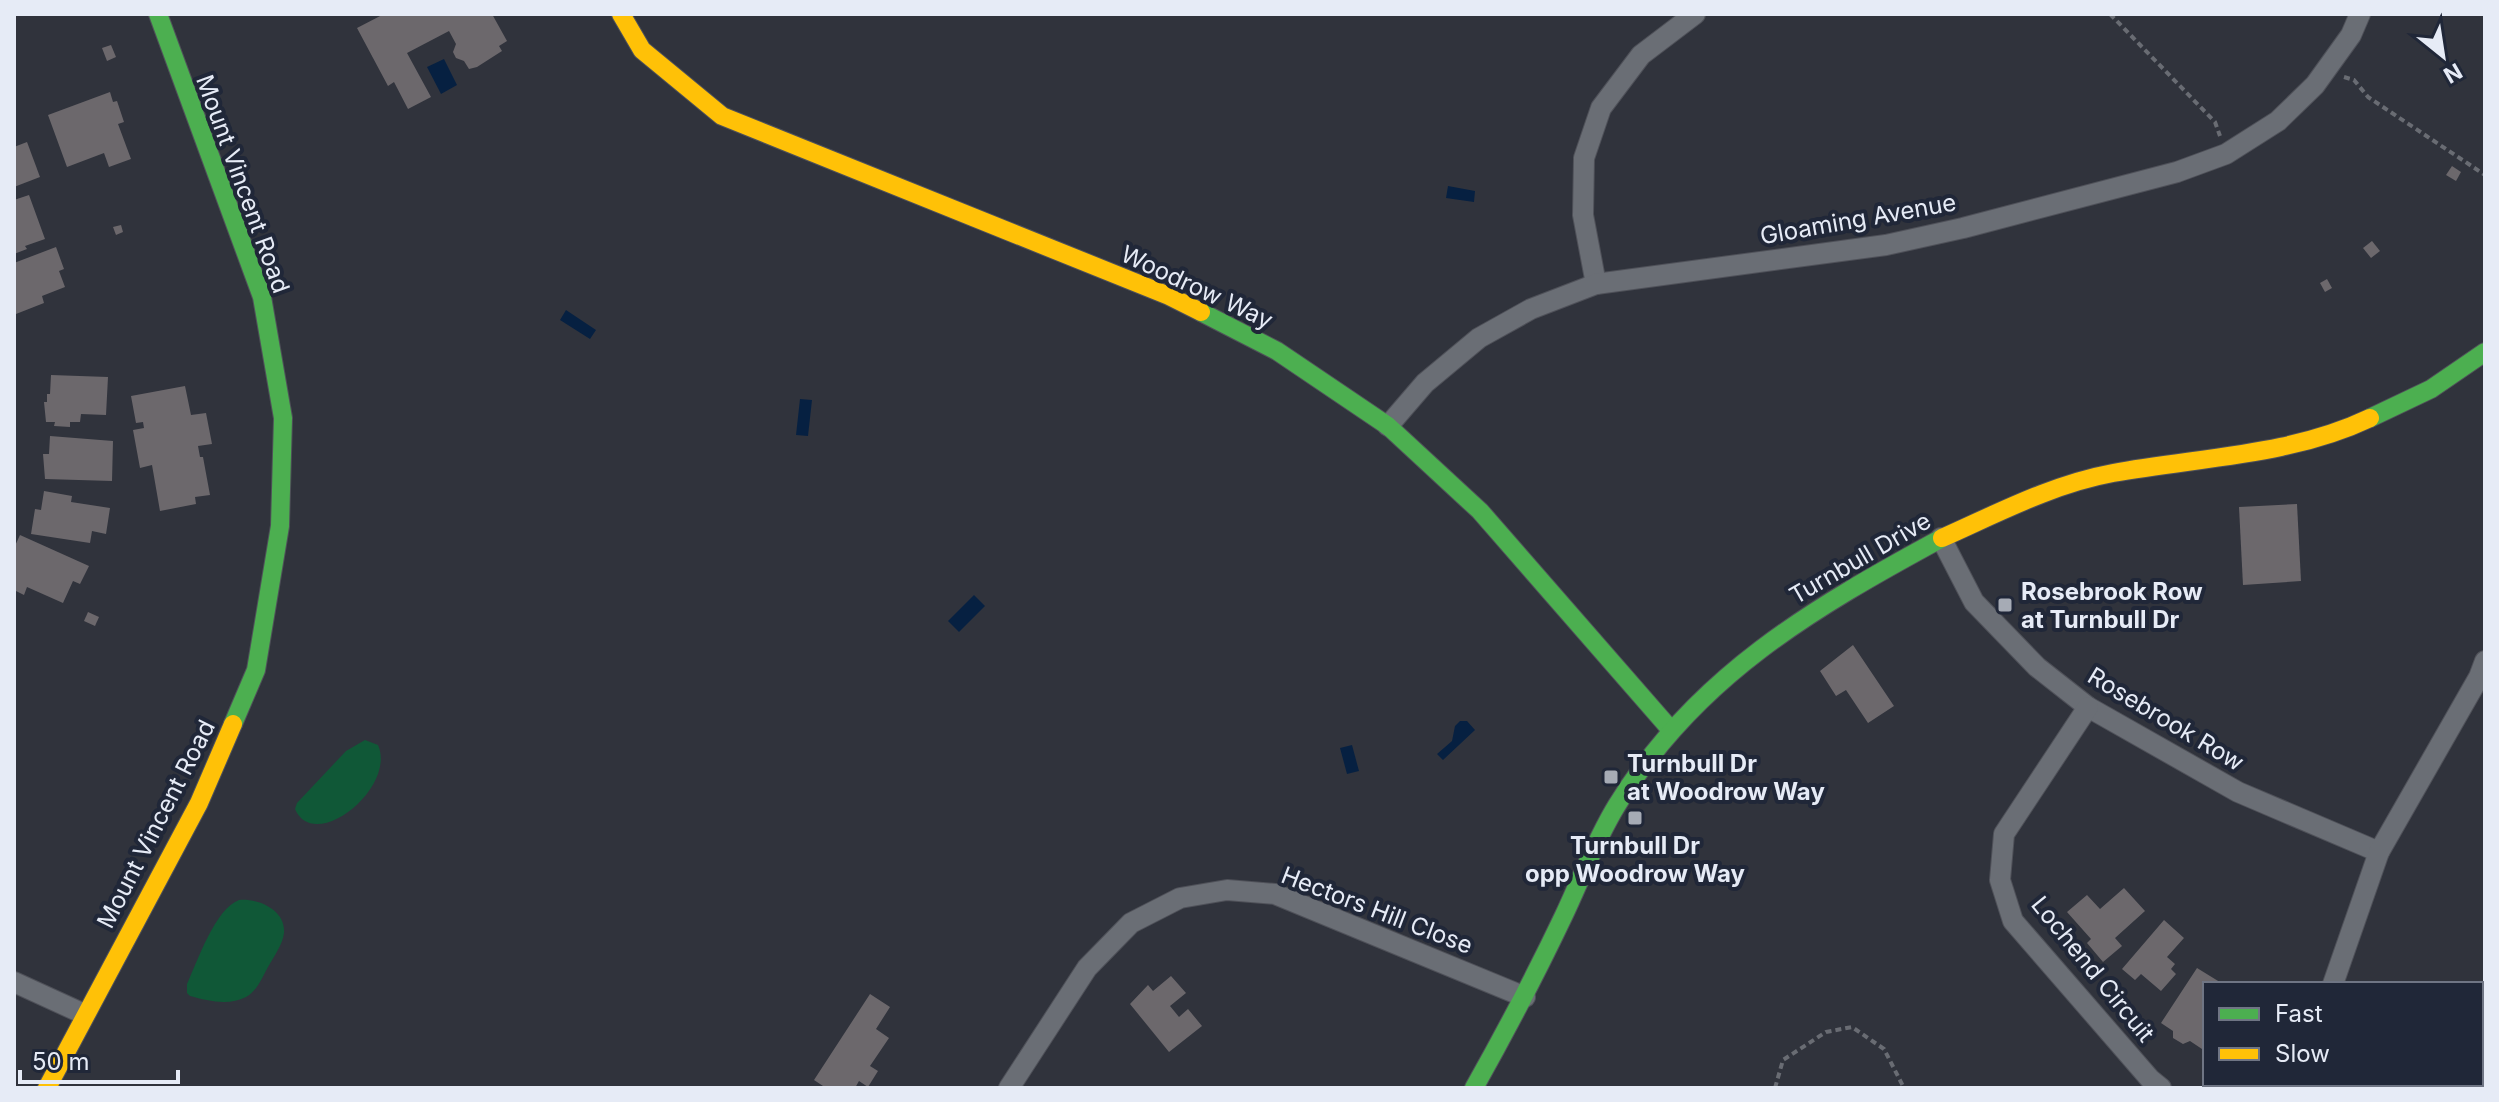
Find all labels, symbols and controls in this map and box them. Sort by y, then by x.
north arrow [2403,16,2483,96]
text: N [2439,58,2467,89]
street label: Mount Vincent Road [190,71,296,297]
street label: Gloaming Avenue [1758,187,1958,251]
street label: Woodrow Way [1117,239,1277,335]
street label: Turnbull Drive [1784,506,1936,610]
place label: Rosebrook Row at Turnbull Dr [2021,577,2203,634]
marker: Rosebrook Row at Turnbull Dr [1996,596,2014,614]
street label: Rosebrook Row [2083,661,2249,777]
street label: Mount Vincent Road [91,715,221,933]
place label: Turnbull Dr at Woodrow Way [1627,749,1825,806]
marker: Turnbull Dr at Woodrow Way [1602,768,1620,786]
marker: Turnbull Dr opp Woodrow Way [1626,809,1644,827]
place label: Turnbull Dr opp Woodrow Way [1525,831,1746,888]
street label: Hectors Hill Close [1277,860,1477,960]
street label: Lochend Circuit [2025,890,2161,1048]
legend [2203,982,2483,1086]
text: Fast [2275,999,2323,1028]
scale bar [20,1034,178,1084]
text: Slow [2275,1039,2330,1068]
text: 50 m [32,1047,90,1076]

